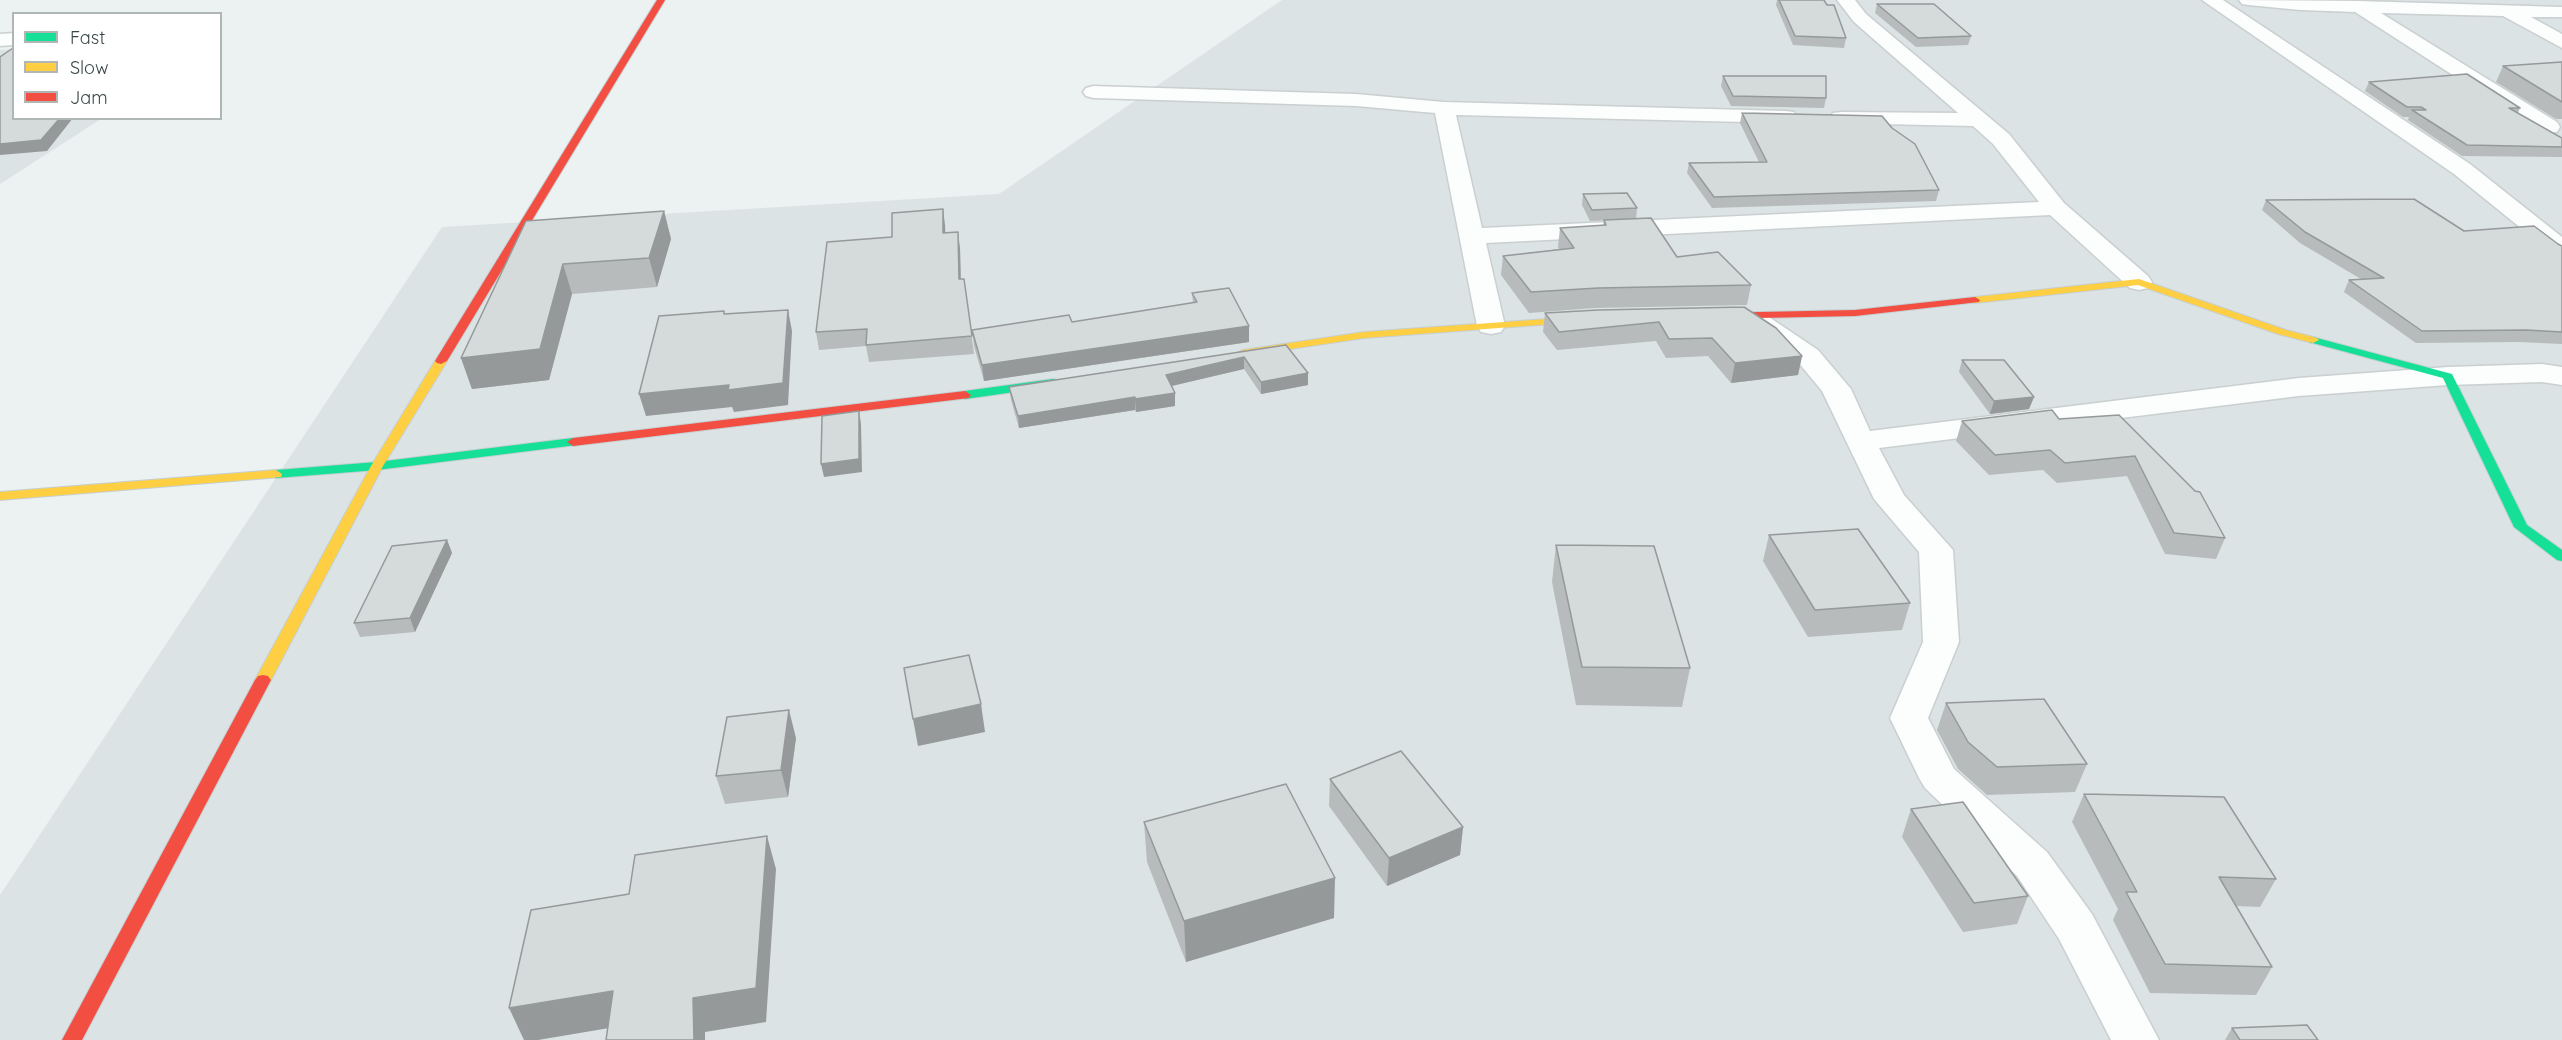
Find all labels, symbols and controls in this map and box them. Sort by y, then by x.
legend [12,12,222,120]
text: Fast [70,26,105,49]
text: Slow [70,56,108,79]
text: Jam [70,86,108,109]

